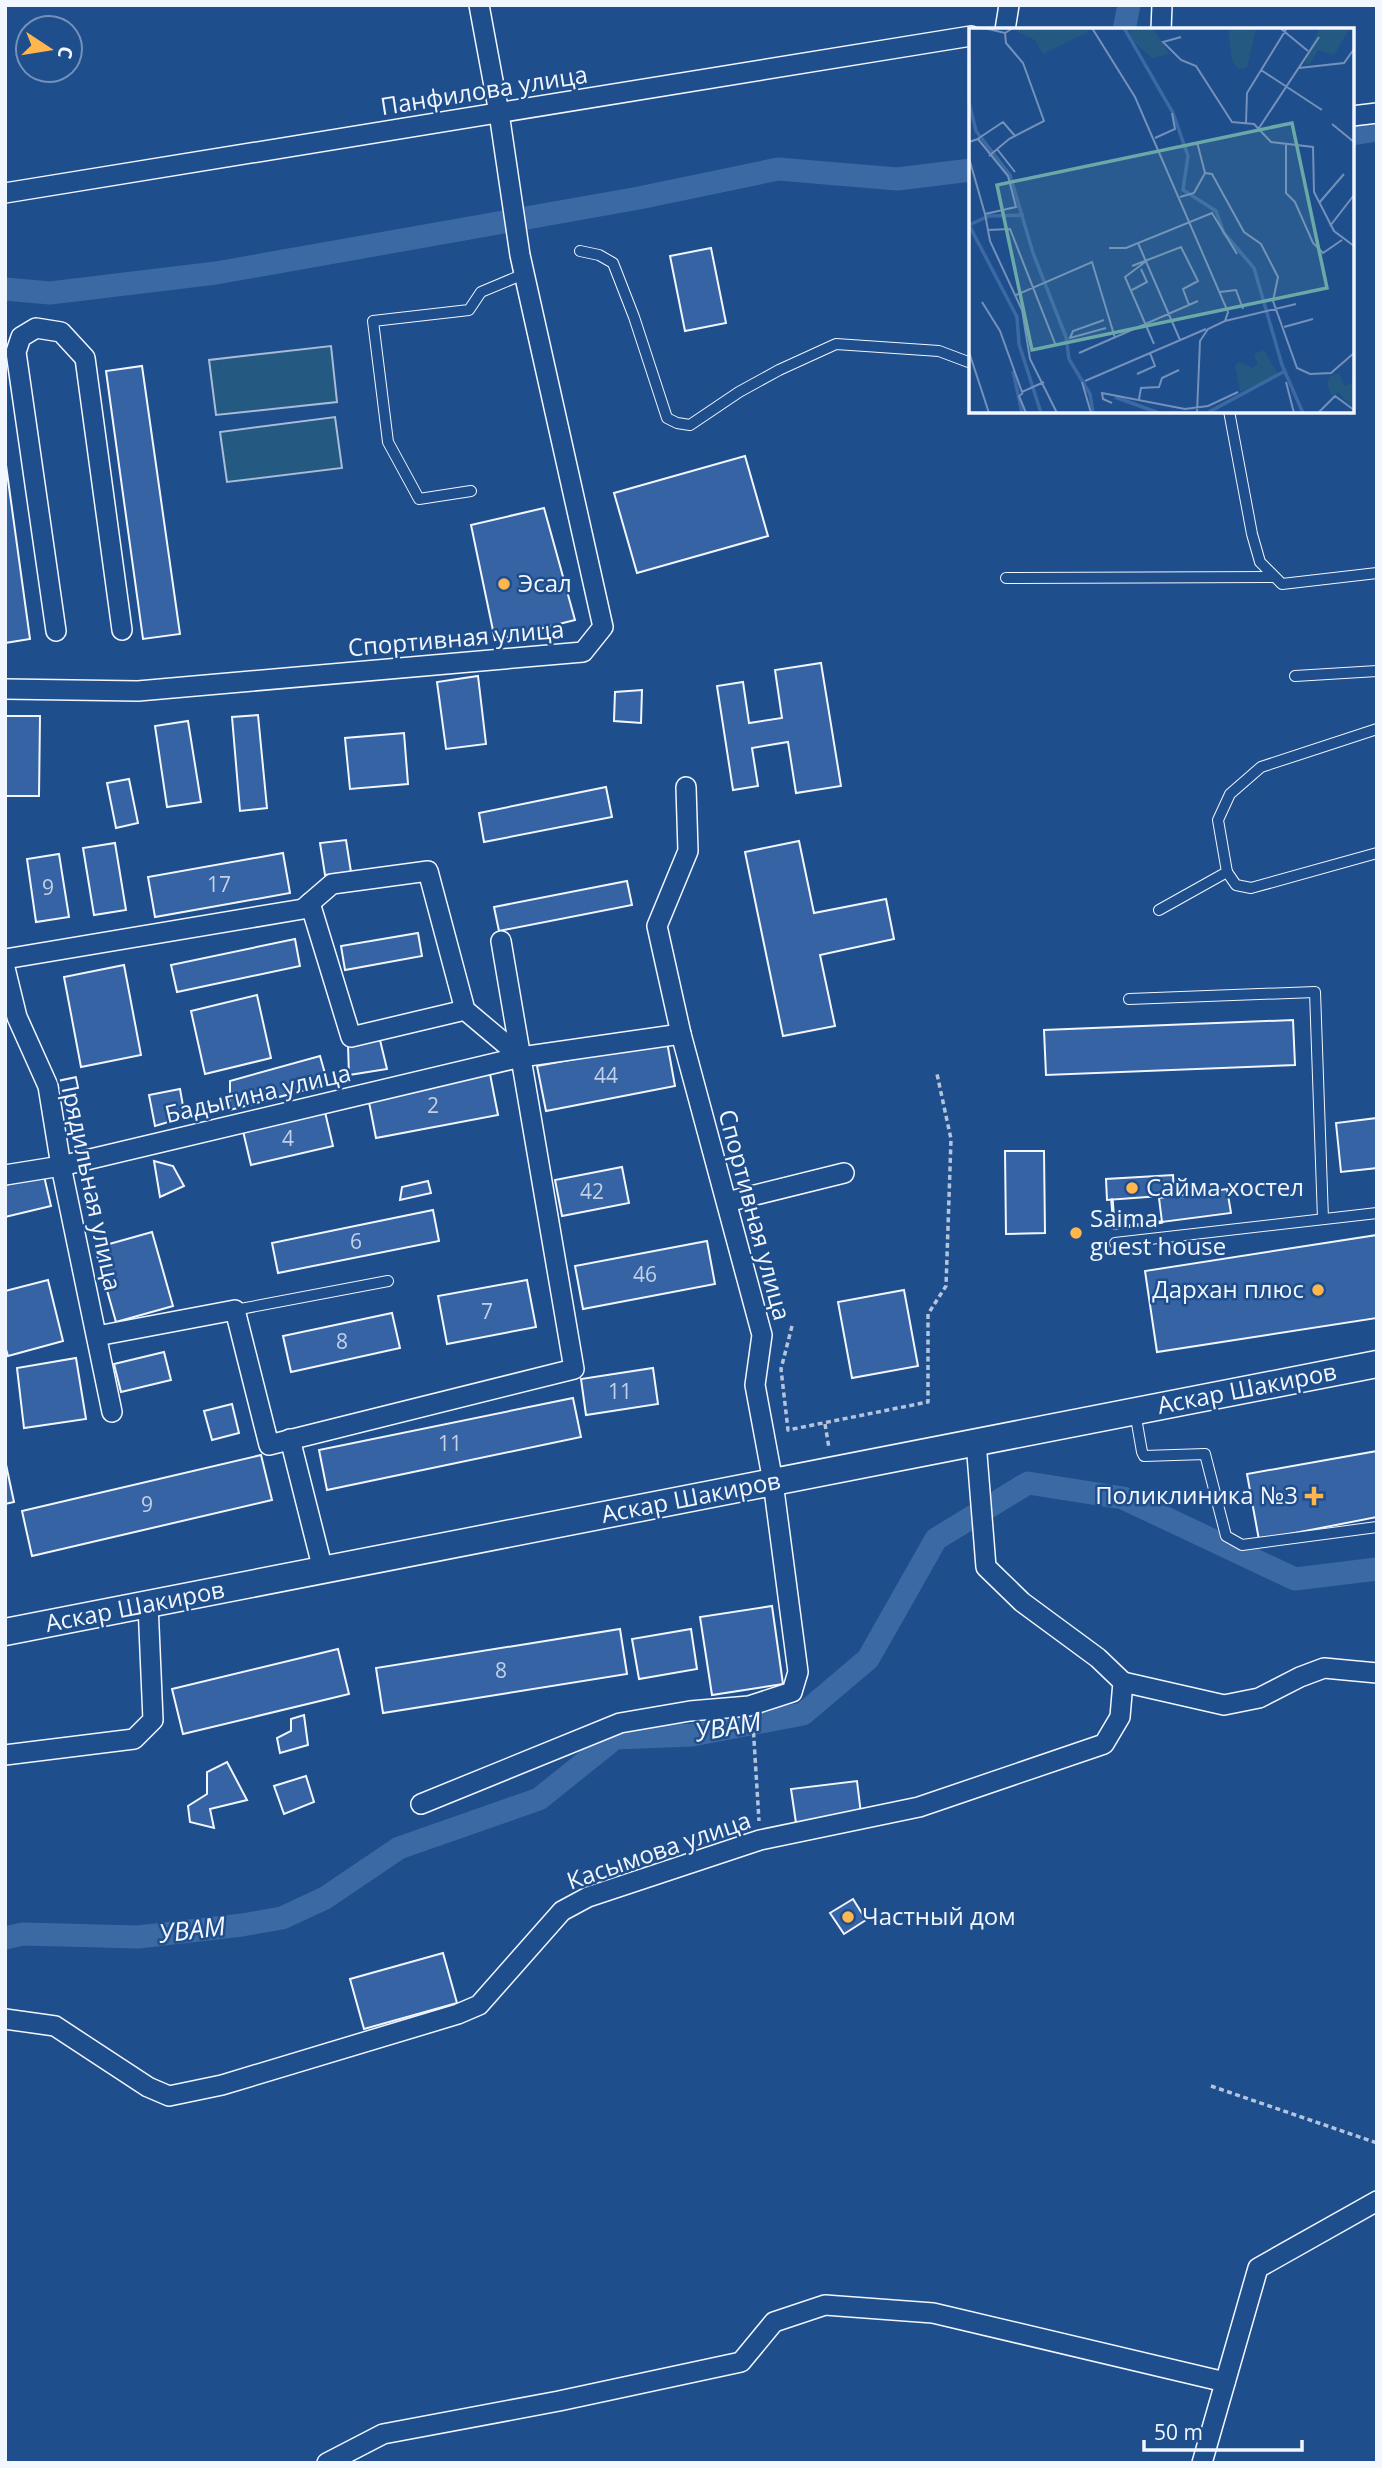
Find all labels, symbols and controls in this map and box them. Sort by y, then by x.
north arrow [14,14,84,84]
inset map [969,28,1354,413]
text: С [52,44,80,61]
street label: Панфилова улица [378,57,590,122]
place label: Эсал [518,566,572,599]
marker: Эсал [496,576,512,592]
street label: Спортивная улица [346,612,565,663]
house number: 17 [207,870,231,898]
house number: 9 [42,873,54,901]
street label: Бадыгина улица [161,1055,354,1130]
house number: 44 [594,1061,618,1089]
street label: Прядильная улица [52,1072,130,1294]
house number: 2 [427,1091,439,1119]
street label: Спортивная улица [711,1106,799,1324]
house number: 4 [282,1124,294,1152]
place label: Сайма хостел [1146,1170,1304,1203]
house number: 42 [580,1177,604,1205]
marker: Сайма хостел [1124,1180,1140,1196]
place label: Saima guest house [1090,1201,1226,1262]
marker: Saima guest house [1068,1225,1084,1241]
house number: 6 [350,1227,362,1255]
house number: 46 [633,1260,657,1288]
place label: Дархан плюс [1152,1272,1304,1305]
marker: Дархан плюс [1310,1282,1326,1298]
house number: 7 [481,1297,493,1325]
house number: 8 [336,1327,348,1355]
street label: Аскар Шакиров [1154,1354,1339,1421]
house number: 11 [608,1377,632,1405]
house number: 11 [438,1429,462,1457]
street label: Аскар Шакиров [598,1463,783,1530]
place label: Поликлиника №3 [1095,1478,1298,1511]
marker: Поликлиника №3 [1304,1486,1324,1506]
house number: 9 [141,1490,153,1518]
street label: Аскар Шакиров [42,1572,227,1639]
house number: 8 [495,1656,507,1684]
water label: УВАМ [691,1702,764,1750]
street label: Касымова улица [562,1803,755,1897]
place label: Частный дом [862,1899,1016,1932]
water label: УВАМ [156,1907,227,1951]
marker: Частный дом [840,1909,856,1925]
scale bar [1144,2408,1302,2452]
text: 50 m [1154,2418,1203,2446]

